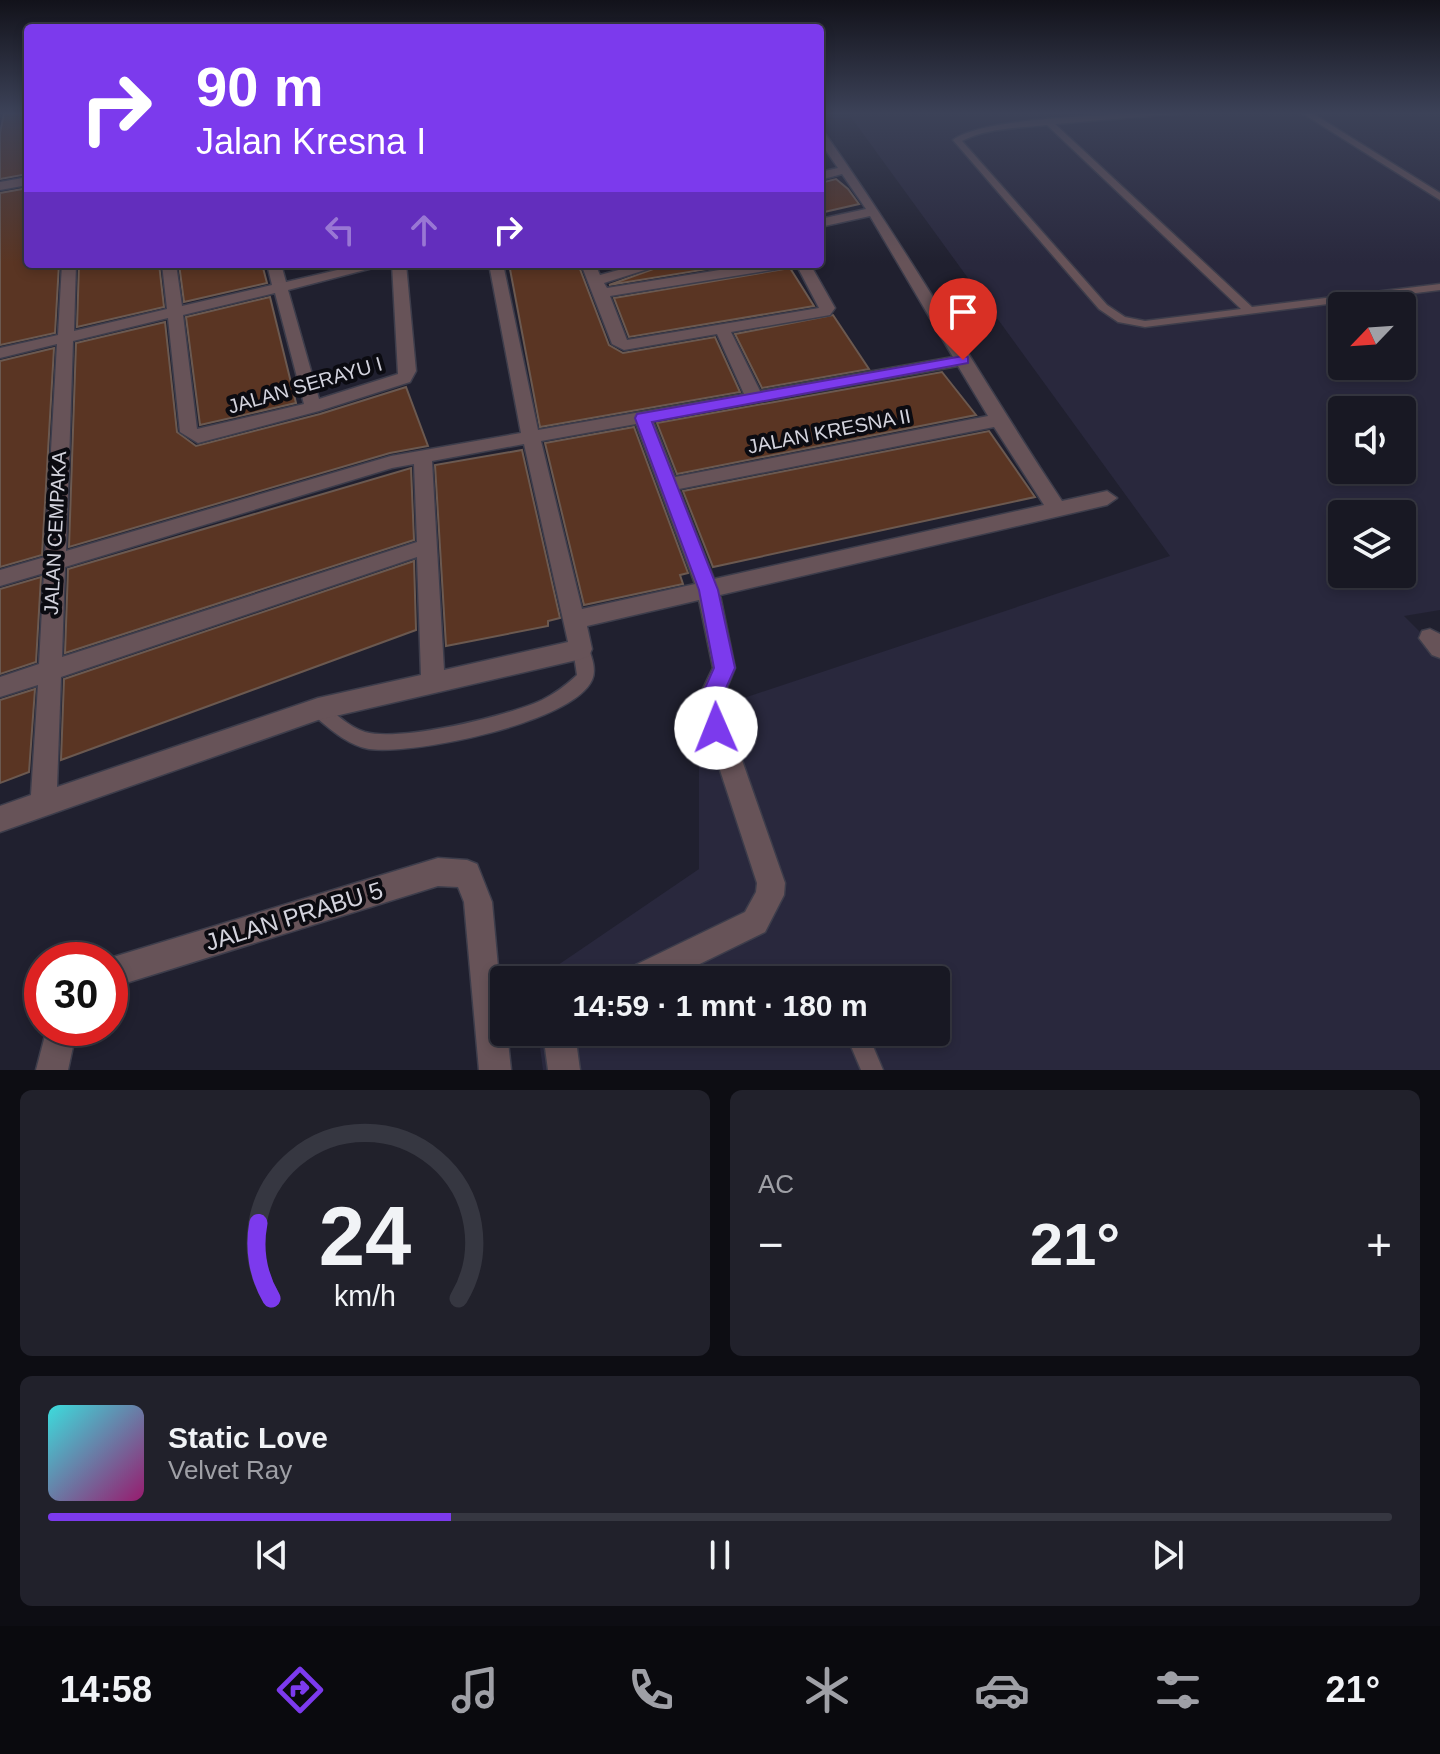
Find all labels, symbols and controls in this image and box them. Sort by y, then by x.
text: 90 m [196,55,324,118]
icon: right [64,56,168,160]
text: Jalan Kresna I [196,121,426,162]
icon: left [318,208,362,252]
icon: ahead [402,208,446,252]
icon: right [486,208,530,252]
pin [929,278,997,360]
icon: arrive [941,290,985,334]
north arrow [1328,292,1416,380]
map controls [1328,292,1416,588]
street label: JALAN SERAYU I [225,352,385,418]
button: sound [1328,396,1416,484]
street label: JALAN KRESNA II [746,404,912,458]
street label: JALAN CEMPAKA [40,450,70,616]
button: layers [1328,500,1416,588]
position arrow [674,686,758,770]
street label: JALAN PRABU 5 [202,876,386,956]
speed limit sign: 30 [24,942,128,1046]
text: 14:59 · 1 mnt · 180 m [572,989,868,1022]
text: AC [758,1169,794,1199]
text: 24 [319,1190,411,1283]
text: 21° [1030,1211,1120,1278]
text: − [758,1220,784,1269]
text: + [1366,1220,1392,1269]
text: km/h [334,1280,396,1312]
text: Static Love [168,1421,328,1454]
text: Velvet Ray [168,1455,292,1485]
icon: previous [250,1533,294,1577]
icon: pause [698,1533,742,1577]
icon: next [1146,1533,1190,1577]
icon: directions [272,1662,328,1718]
icon: music [447,1662,503,1718]
icon: phone [623,1662,679,1718]
icon: climate [799,1662,855,1718]
icon: car [974,1662,1030,1718]
icon: filters [1150,1662,1206,1718]
text: 14:58 [60,1669,152,1710]
text: 21° [1326,1669,1380,1710]

